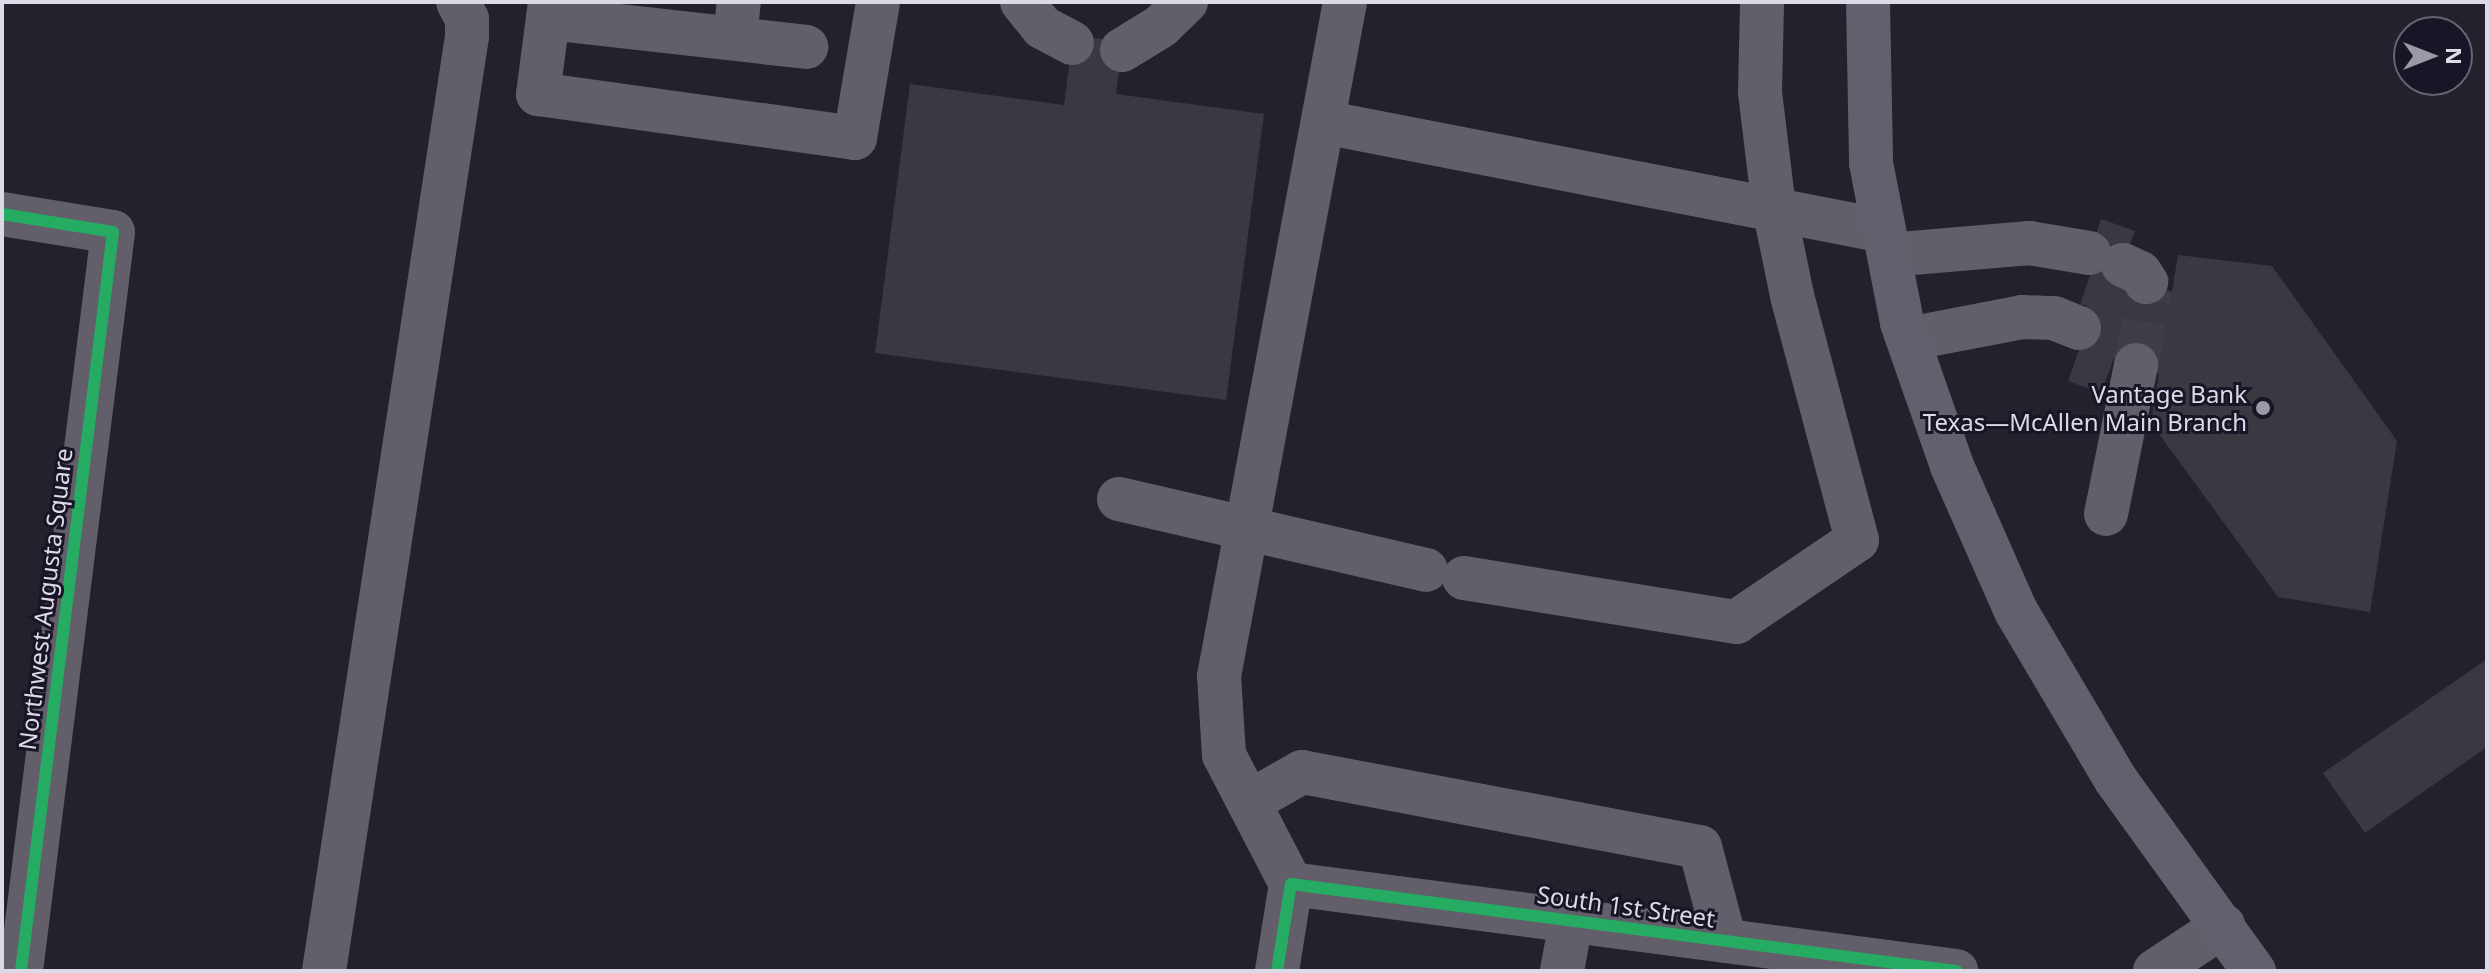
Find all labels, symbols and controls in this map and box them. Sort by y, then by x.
north arrow [2393,16,2473,96]
text: N [2440,47,2470,65]
place label: Vantage Bank Texas—McAllen Main Branch [1923,380,2247,436]
marker: Vantage Bank Texas—McAllen Main Branch [2254,399,2272,417]
street label: Northwest Augusta Square [12,446,78,752]
street label: South 1st Street [1535,879,1717,933]

